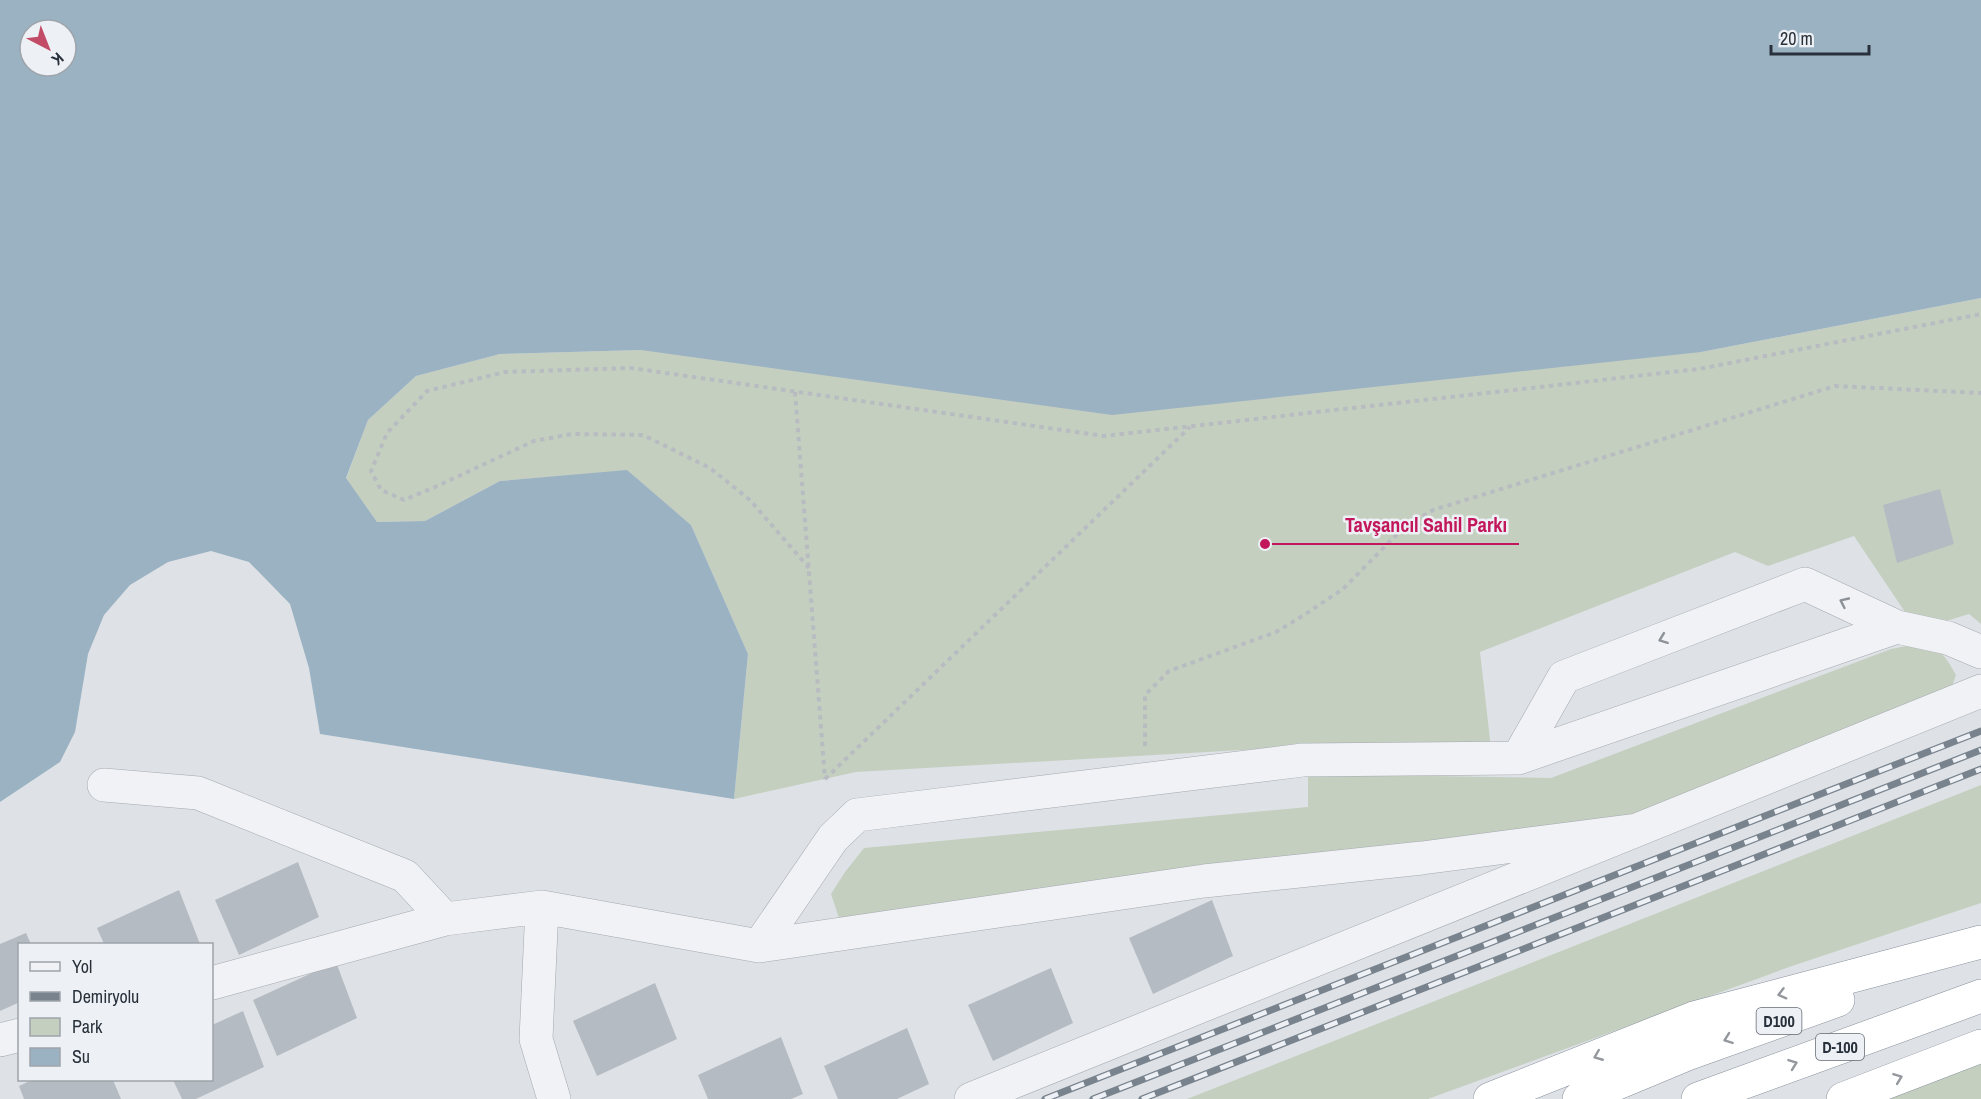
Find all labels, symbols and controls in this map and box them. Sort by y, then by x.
north arrow [18,18,78,78]
scale bar [1771,18,1868,56]
text: 20 m [1780,26,1813,51]
text: K [47,48,69,71]
callout: Tavşancıl Sahil Parkı [1333,506,1519,544]
text: Tavşancıl Sahil Parkı [1345,511,1507,538]
one-way arrow [1839,598,1850,610]
one-way arrow [1658,632,1669,644]
legend [18,943,213,1081]
text: Yol [72,954,92,979]
text: Demiryolu [72,984,139,1009]
one-way arrow [1777,987,1787,1000]
road number: D100 [1756,1008,1802,1034]
text: Park [72,1014,103,1039]
one-way arrow [1723,1031,1734,1044]
road number: D-100 [1816,1034,1864,1060]
text: Su [72,1044,90,1069]
one-way arrow [1593,1049,1604,1061]
one-way arrow [1787,1059,1797,1072]
one-way arrow [1892,1073,1903,1085]

